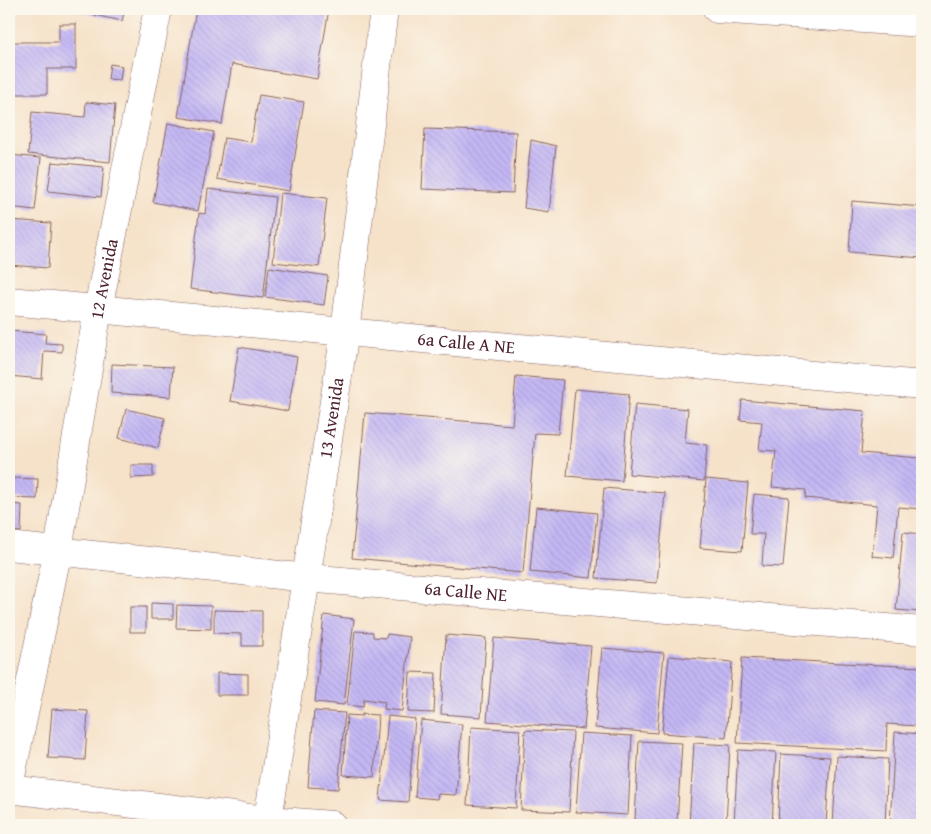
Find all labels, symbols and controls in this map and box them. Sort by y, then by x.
street label: 12 Avenida [83,236,125,321]
street label: 6a Calle A NE [416,325,516,360]
street label: 13 Avenida [311,375,351,460]
street label: 6a Calle NE [423,574,508,608]

